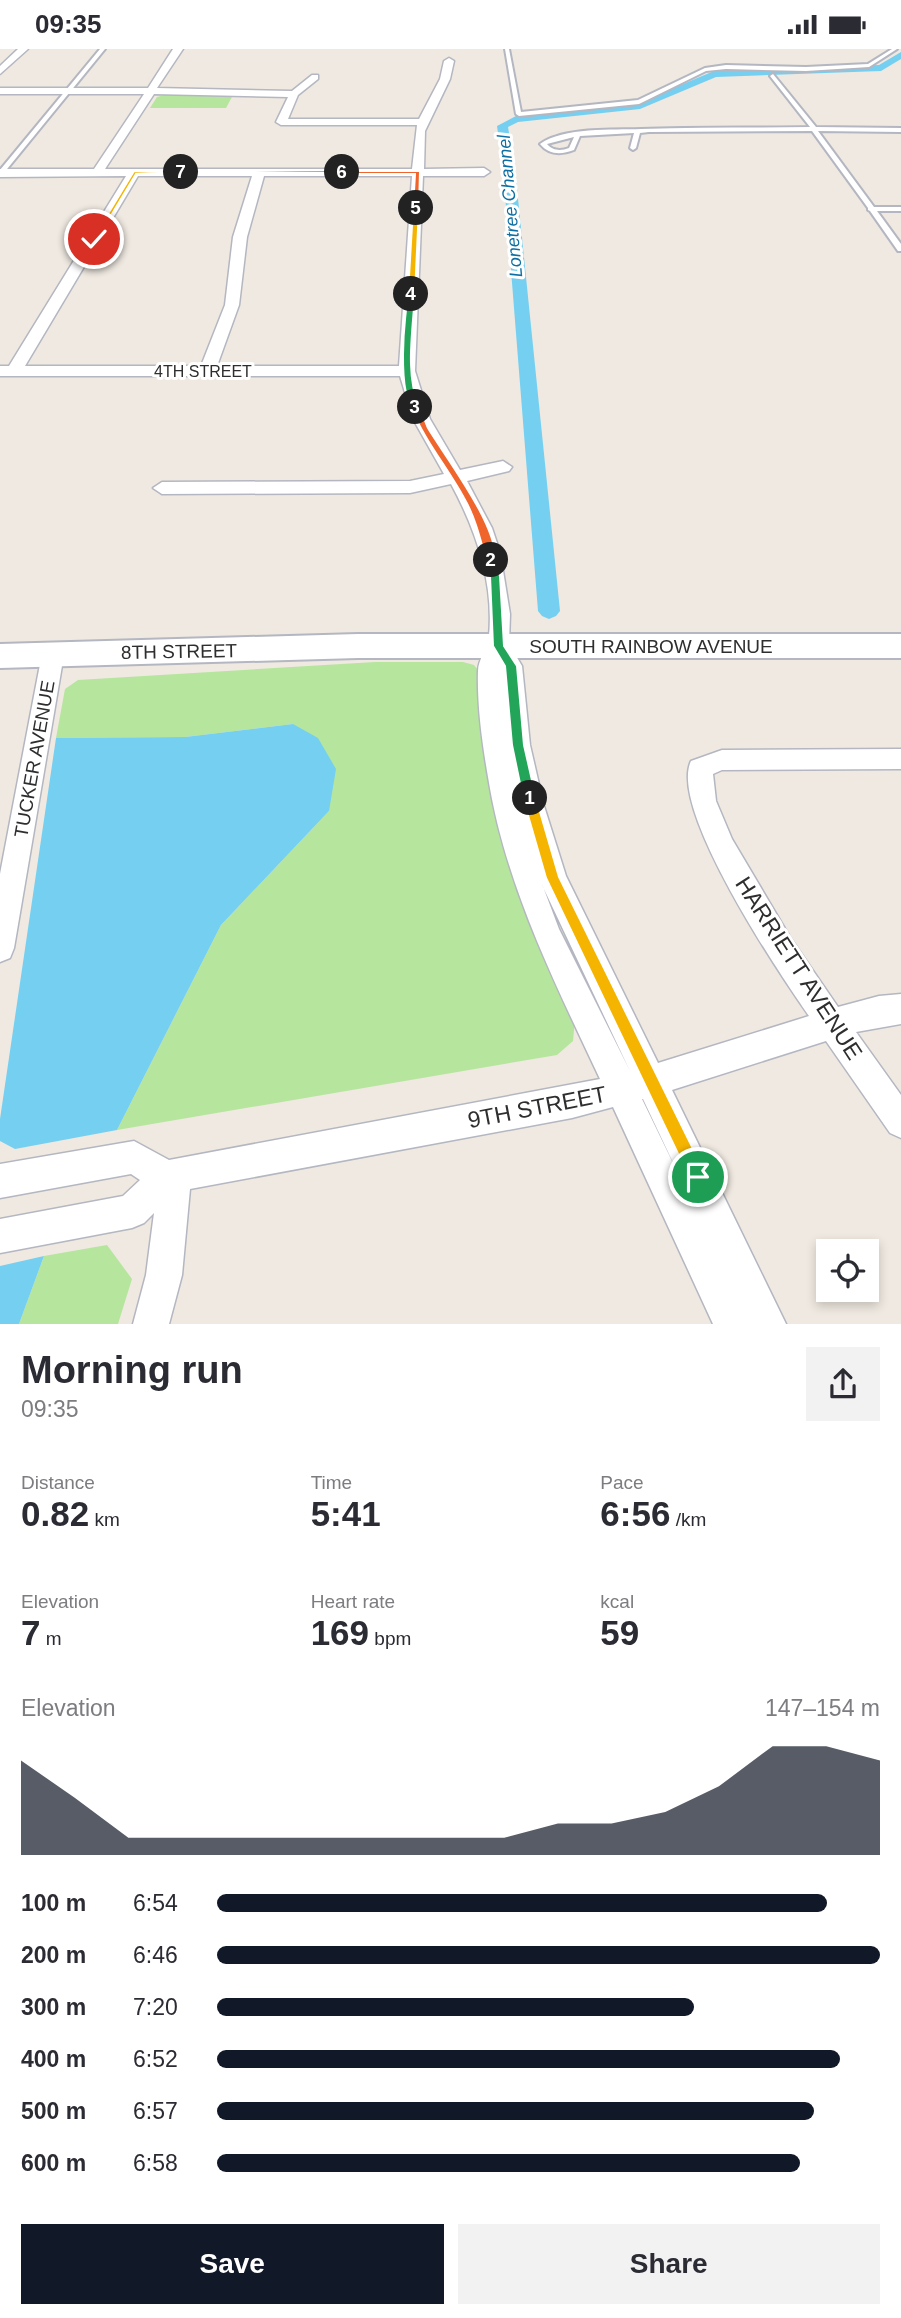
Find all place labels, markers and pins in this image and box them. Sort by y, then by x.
pin: 7 [164,155,198,189]
pin: 6 [324,155,360,189]
pin: 5 [398,191,434,225]
pin [64,209,124,269]
pin: 4 [394,277,428,311]
pin: 3 [398,389,432,425]
pin: 2 [474,543,508,577]
pin: 1 [512,781,548,815]
pin [668,1147,728,1207]

